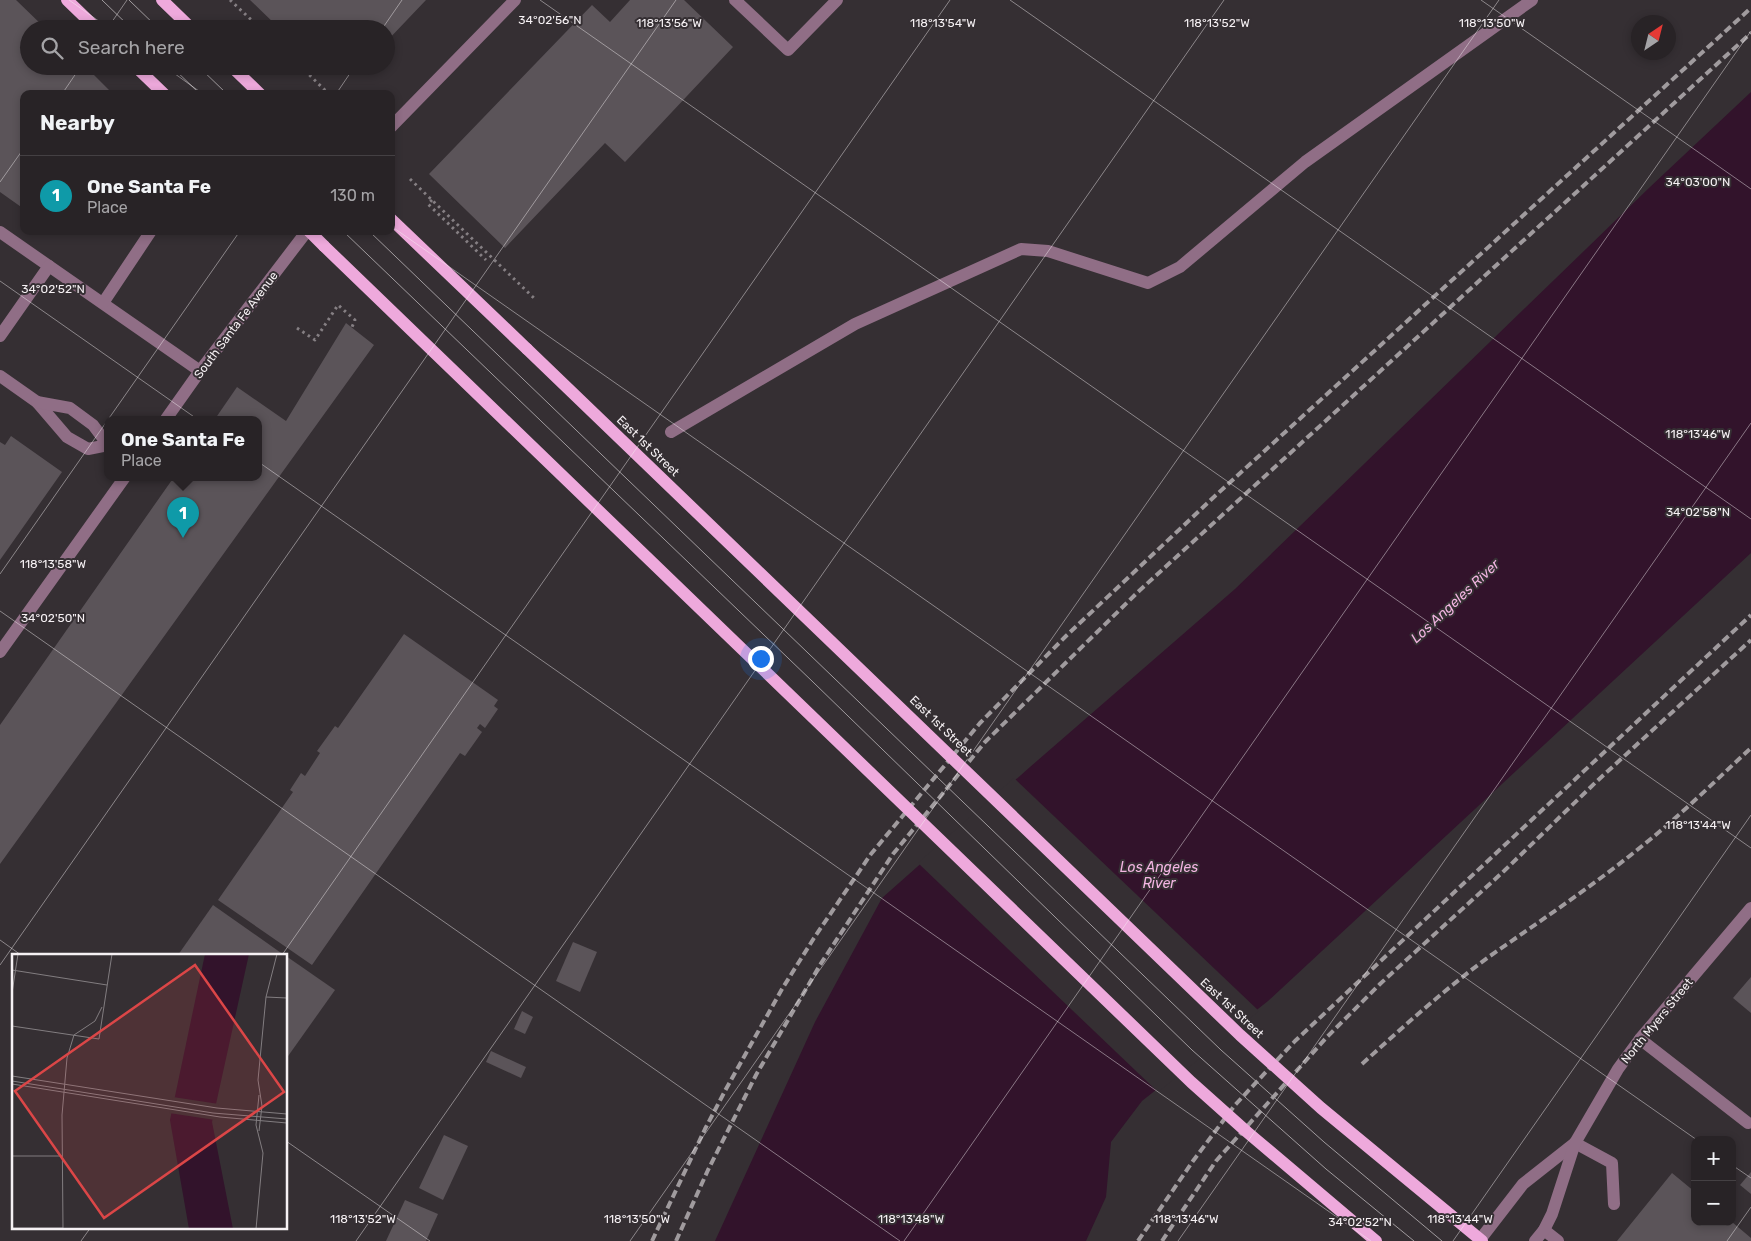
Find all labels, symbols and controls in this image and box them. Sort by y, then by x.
text: 34°02'56"N [518,13,582,27]
north arrow [1631,15,1676,60]
text: 118°13'56"W [636,16,702,30]
text: 118°13'54"W [910,16,976,30]
text: 118°13'52"W [1184,16,1250,30]
text: 118°13'50"W [1459,16,1526,30]
search box [20,20,395,75]
icon: search [38,34,66,62]
text: Search here [78,36,185,59]
text: Nearby [40,110,115,135]
text: One Santa Fe [87,175,211,198]
text: 34°03'00"N [1666,175,1730,189]
text: 1 [52,186,60,205]
text: 130 m [330,186,375,205]
text: Place [87,198,128,217]
street label: South Santa Fe Avenue [191,269,281,381]
text: 34°02'52"N [21,282,85,296]
street label: East 1st Street [614,413,682,479]
popup [104,416,262,481]
text: 118°13'46"W [1665,427,1731,441]
text: One Santa Fe [121,428,245,451]
text: Place [121,451,162,470]
pin: 1 [167,497,199,538]
text: 34°02'58"N [1666,505,1730,519]
water label: Los Angeles River [1407,555,1504,647]
text: 118°13'58"W [20,557,87,571]
text: 34°02'50"N [21,611,85,625]
your location [748,646,774,672]
street label: East 1st Street [907,693,975,759]
text: 118°13'44"W [1665,818,1731,832]
water label: Los Angeles River [1120,859,1198,892]
inset map [12,954,288,1228]
street label: East 1st Street [1198,975,1267,1041]
street label: North Myers Street [1618,975,1696,1066]
map controls [1691,1136,1736,1226]
button: + [1691,1136,1736,1181]
button: − [1691,1181,1736,1226]
text: 118°13'52"W [330,1212,396,1226]
text: 118°13'50"W [604,1212,671,1226]
text: 118°13'48"W [878,1212,944,1226]
text: 118°13'46"W [1153,1212,1219,1226]
text: 118°13'44"W [1427,1212,1493,1226]
text: 34°02'52"N [1328,1215,1392,1229]

